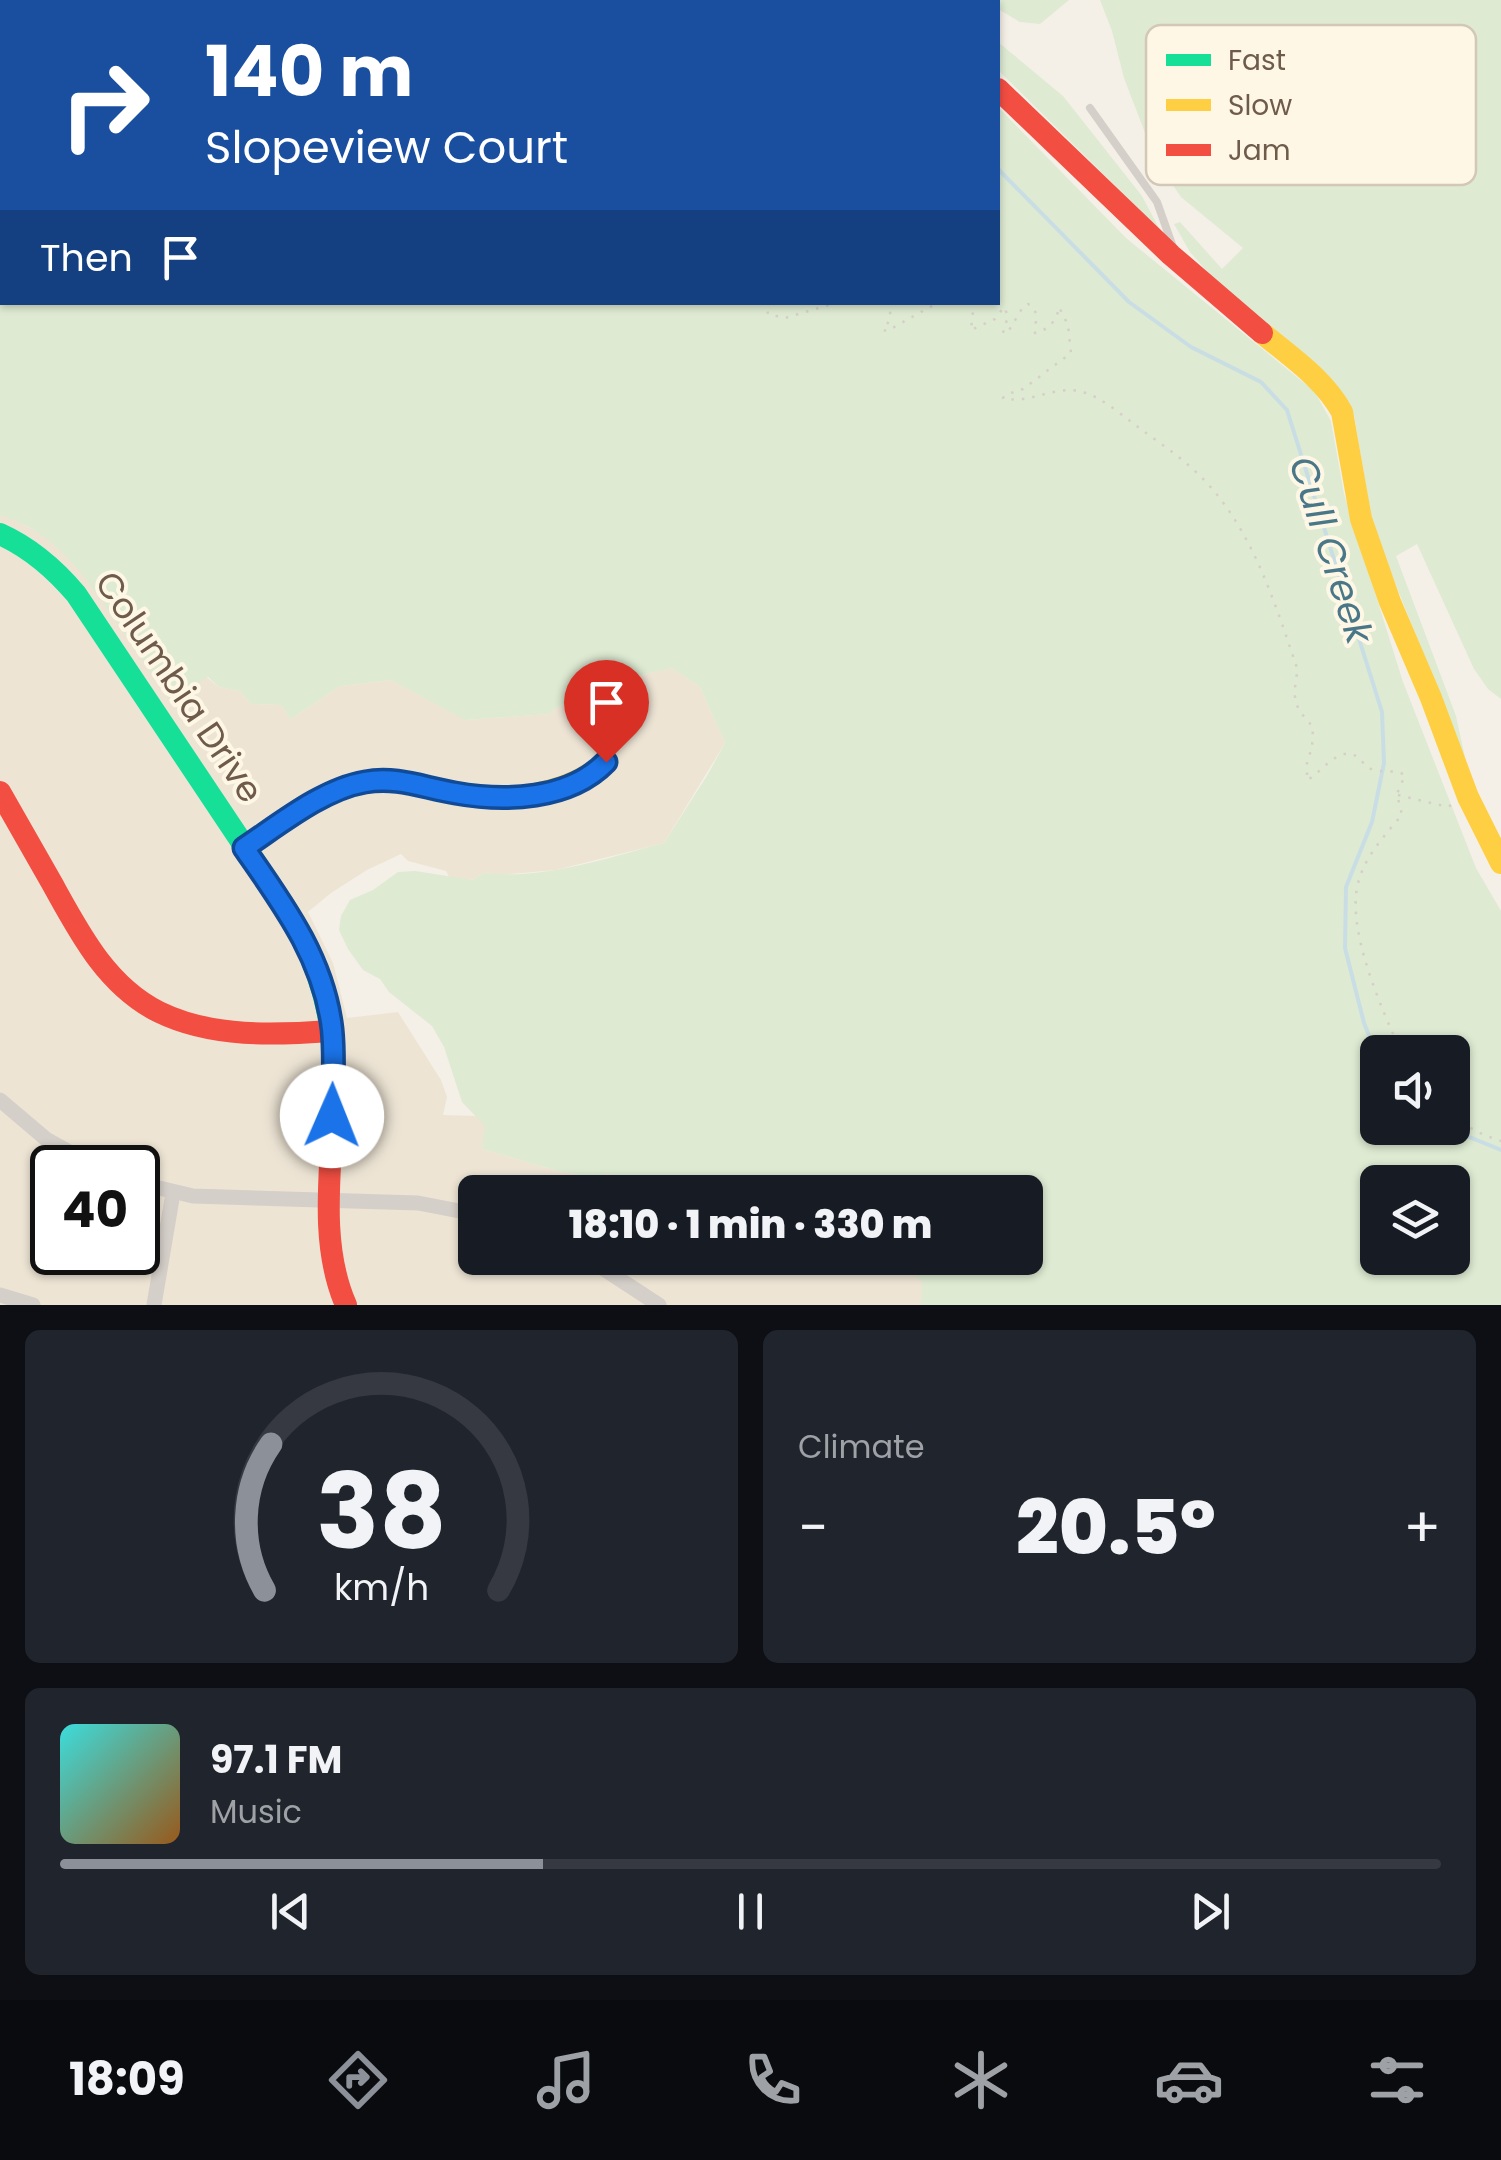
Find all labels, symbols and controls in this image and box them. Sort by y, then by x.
text: 140 m [205,22,413,121]
legend [1146,25,1476,185]
icon: right [40,40,170,170]
text: Fast [1228,41,1286,80]
text: Slow [1228,86,1292,125]
text: Slopeview Court [205,116,568,179]
text: Jam [1228,131,1291,170]
icon: arrive [153,230,208,285]
text: Then [40,231,133,284]
water label: Cull Creek [1276,449,1387,652]
street label: Columbia Drive [84,561,275,812]
pin [564,660,649,763]
icon: arrive [579,675,634,730]
map controls [1360,1035,1470,1275]
button: sound [1360,1035,1470,1145]
position arrow [280,1064,384,1168]
speed limit sign: 40 [30,1145,160,1275]
button: layers [1360,1165,1470,1275]
text: 18:10 · 1 min · 330 m [569,1198,932,1251]
text: Climate [798,1424,925,1469]
text: 38 [316,1439,447,1584]
text: 20.5° [1016,1475,1216,1580]
text: − [798,1489,828,1566]
text: + [1403,1489,1441,1566]
text: km/h [334,1562,429,1613]
text: 97.1 FM [210,1733,342,1786]
text: Music [210,1789,302,1834]
icon: previous [263,1884,318,1939]
icon: pause [723,1884,778,1939]
icon: next [1183,1884,1238,1939]
icon: directions [323,2045,393,2115]
icon: music [531,2045,601,2115]
icon: phone [738,2045,808,2115]
icon: climate [946,2045,1016,2115]
icon: car [1154,2045,1224,2115]
icon: filters [1362,2045,1432,2115]
text: 18:09 [69,2048,185,2111]

